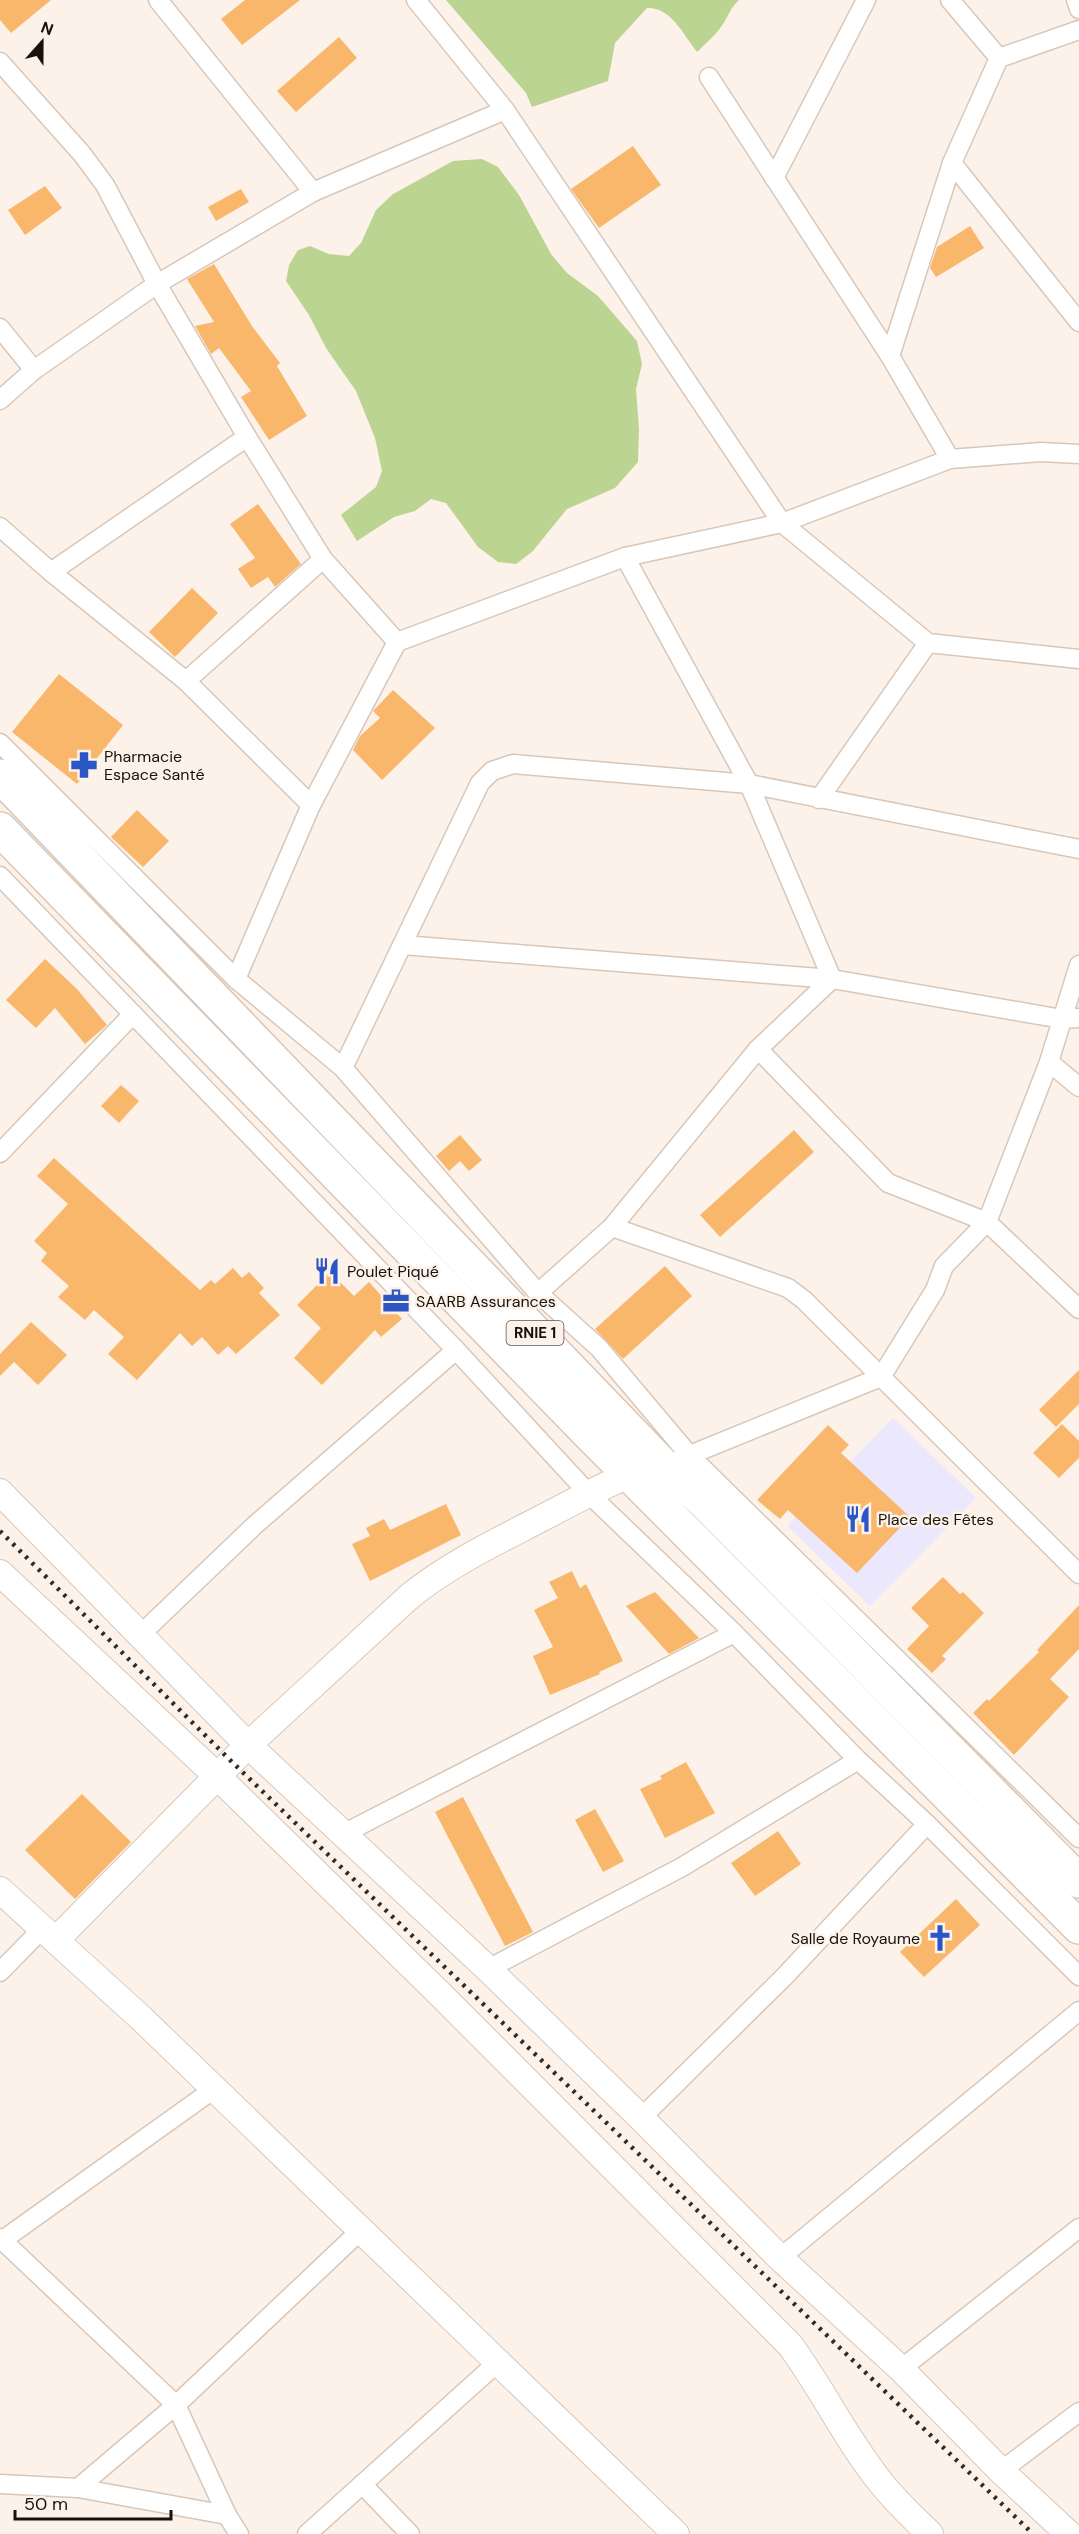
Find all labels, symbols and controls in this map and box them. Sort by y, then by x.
north arrow [12,12,72,72]
text: N [38,17,56,40]
place label: Pharmacie Espace Santé [104,746,205,785]
pharmacy icon: Pharmacie Espace Santé [69,750,99,780]
restaurant icon: Poulet Piqué [312,1256,342,1286]
place label: Poulet Piqué [347,1261,439,1282]
office icon: SAARB Assurances [381,1286,411,1316]
place label: SAARB Assurances [416,1291,556,1312]
road number: RNIE 1 [506,1321,564,1345]
restaurant icon: Place des Fêtes [843,1504,873,1534]
place label: Place des Fêtes [878,1509,994,1530]
church icon: Salle de Royaume [925,1923,955,1953]
place label: Salle de Royaume [791,1928,920,1949]
scale bar [15,2483,171,2521]
text: 50 m [24,2492,68,2516]

